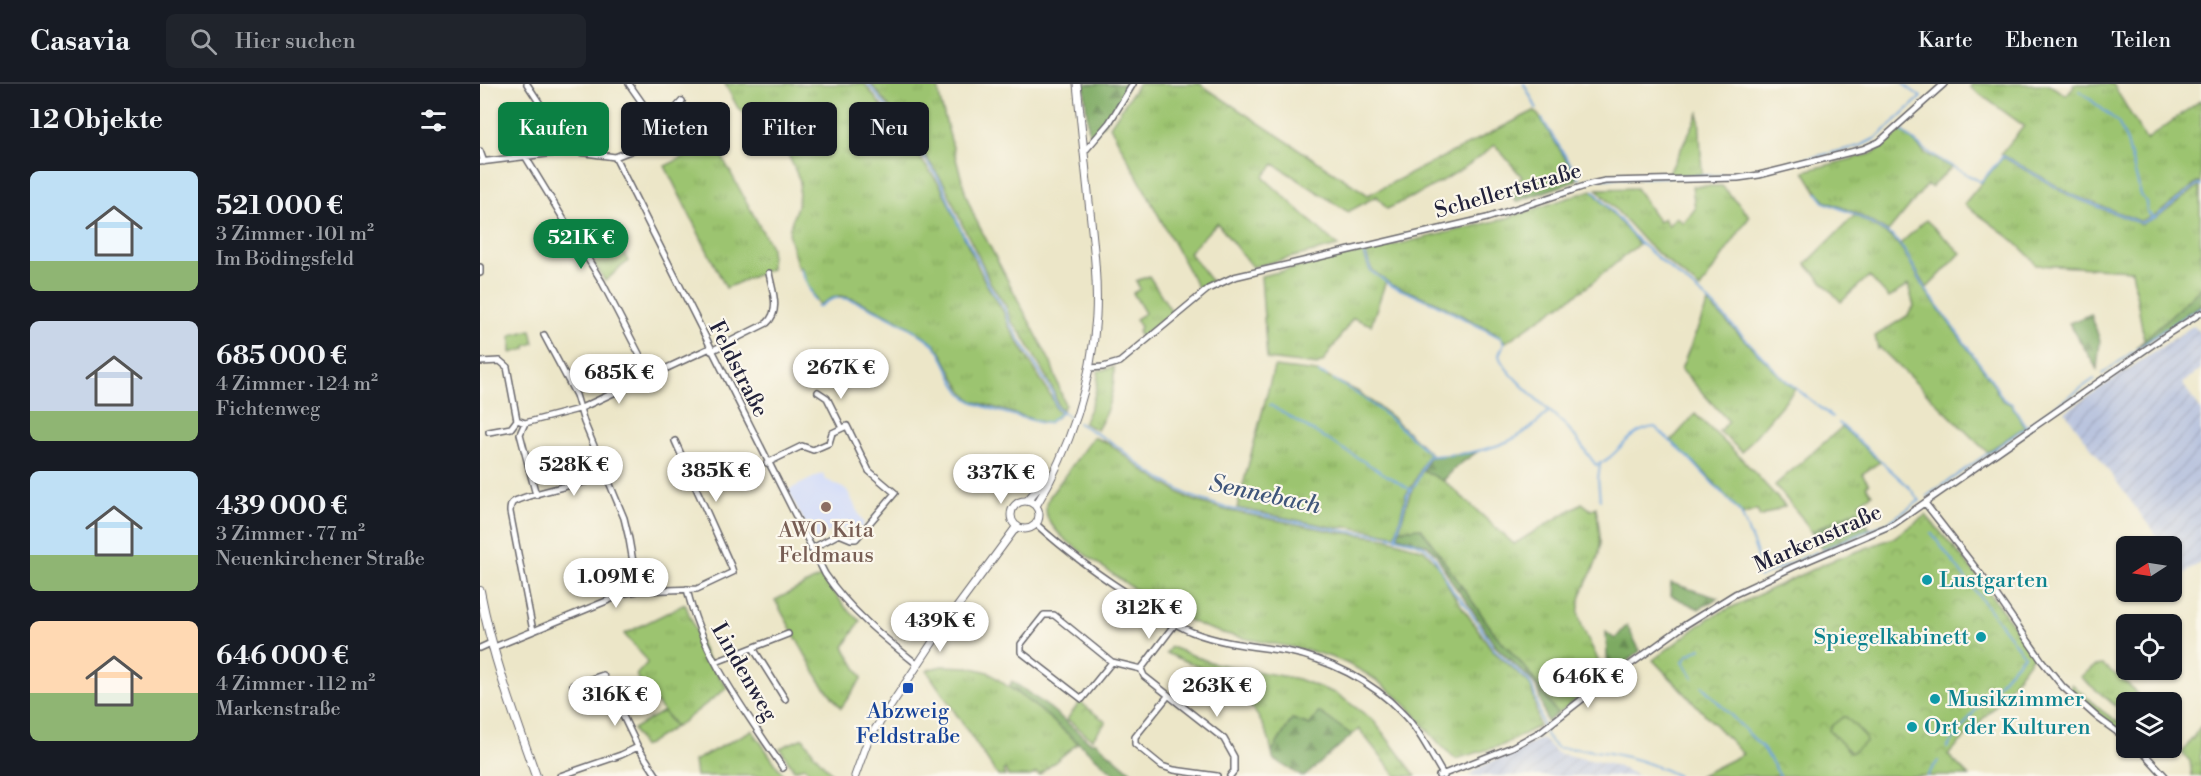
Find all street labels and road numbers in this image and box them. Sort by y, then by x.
street label: Schellertstraße [1431,157,1585,225]
street label: Feldstraße [702,316,774,422]
street label: Markenstraße [1750,499,1886,579]
street label: Lindenweg [705,618,783,727]

